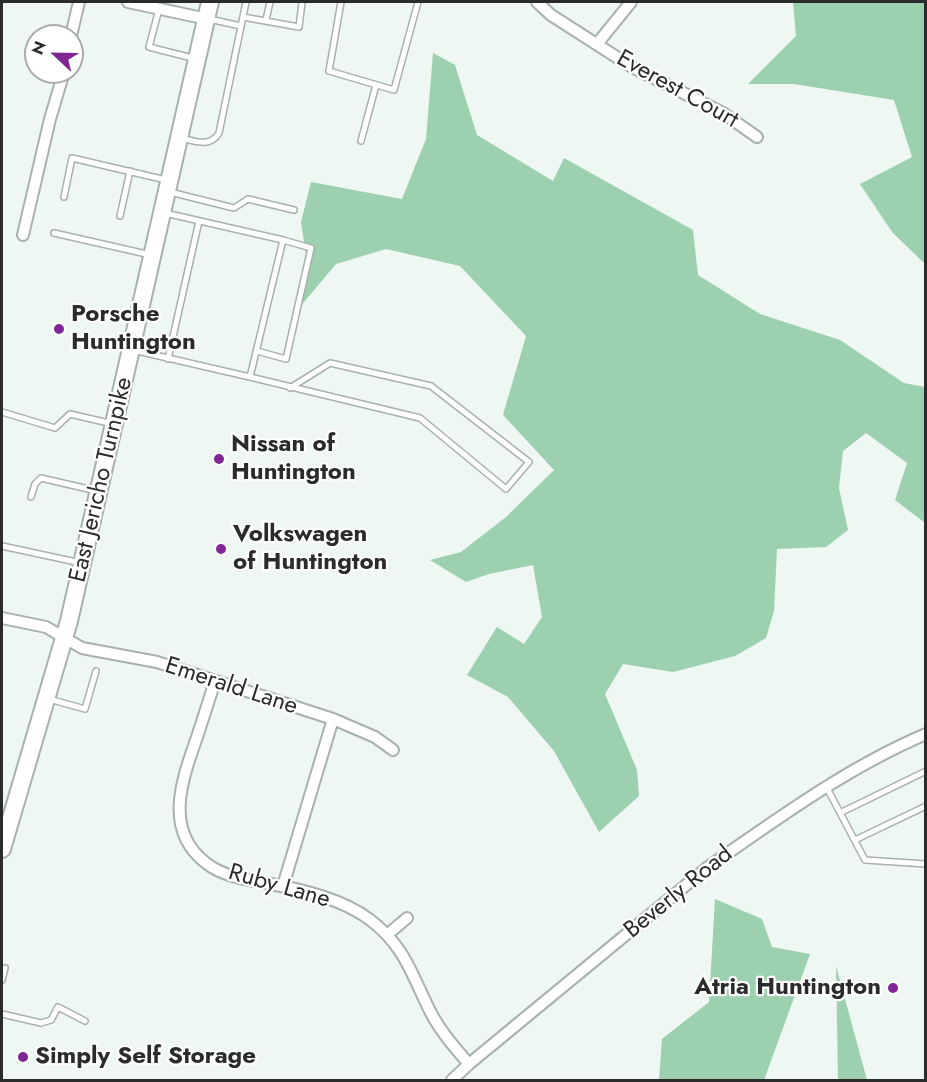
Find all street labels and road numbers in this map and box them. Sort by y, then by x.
street label: Everest Court [611,45,743,135]
street label: East Jericho Turnpike [64,375,140,585]
street label: Emerald Lane [161,652,301,722]
street label: Beverly Road [619,841,739,945]
street label: Ruby Lane [225,859,333,915]

